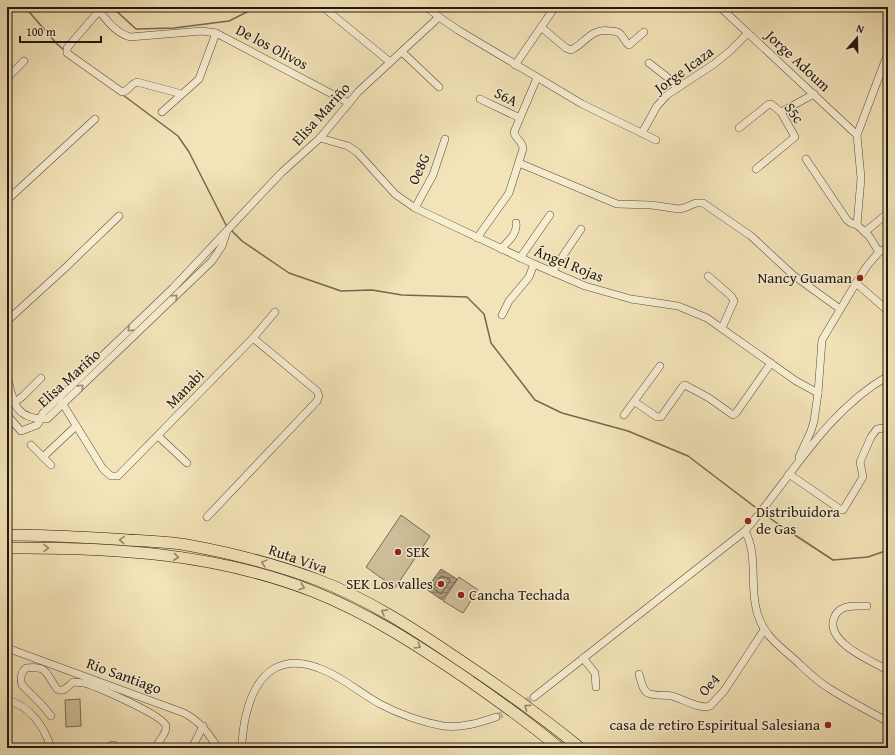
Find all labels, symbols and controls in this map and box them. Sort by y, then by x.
scale bar [20,18,101,44]
north arrow [837,18,877,58]
street label: De los Olivos [232,19,312,74]
text: N [854,20,867,38]
text: 100 m [26,23,56,40]
street label: Jorge Adoum [760,24,836,97]
street label: Jorge Icaza [648,41,718,99]
street label: Elisa Mariño [287,77,355,150]
street label: S6A [491,82,521,111]
street label: S5c [780,98,809,128]
street label: Oe8G [402,150,435,188]
street label: Ángel Rojas [531,240,607,287]
place label: Nancy Guaman [757,267,853,288]
marker: Nancy Guaman [855,273,865,283]
one-way arrow [170,295,178,302]
one-way arrow [127,324,135,332]
street label: Elisa Mariño [33,343,105,412]
street label: Manabi [161,364,208,413]
one-way arrow [76,385,84,392]
place label: Distribuidora de Gas [756,501,840,539]
marker: Distribuidora de Gas [743,516,753,526]
one-way arrow [119,535,125,544]
street label: Ruta Viva [266,539,330,578]
place label: SEK [406,541,430,562]
one-way arrow [43,544,49,552]
marker: SEK [393,547,403,557]
one-way arrow [173,552,179,561]
one-way arrow [261,559,267,567]
place label: SEK Los valles [346,573,433,594]
marker: SEK Los valles [436,579,446,589]
one-way arrow [298,583,305,591]
place label: Cancha Techada [469,584,570,605]
marker: Cancha Techada [456,590,466,600]
one-way arrow [381,609,388,616]
one-way arrow [413,641,420,648]
street label: Rio Santiago [84,652,165,699]
street label: Oe4 [693,669,724,700]
one-way arrow [525,704,532,711]
place label: casa de retiro Espiritual Salesiana [609,714,820,735]
marker: casa de retiro Espiritual Salesiana [823,720,833,730]

